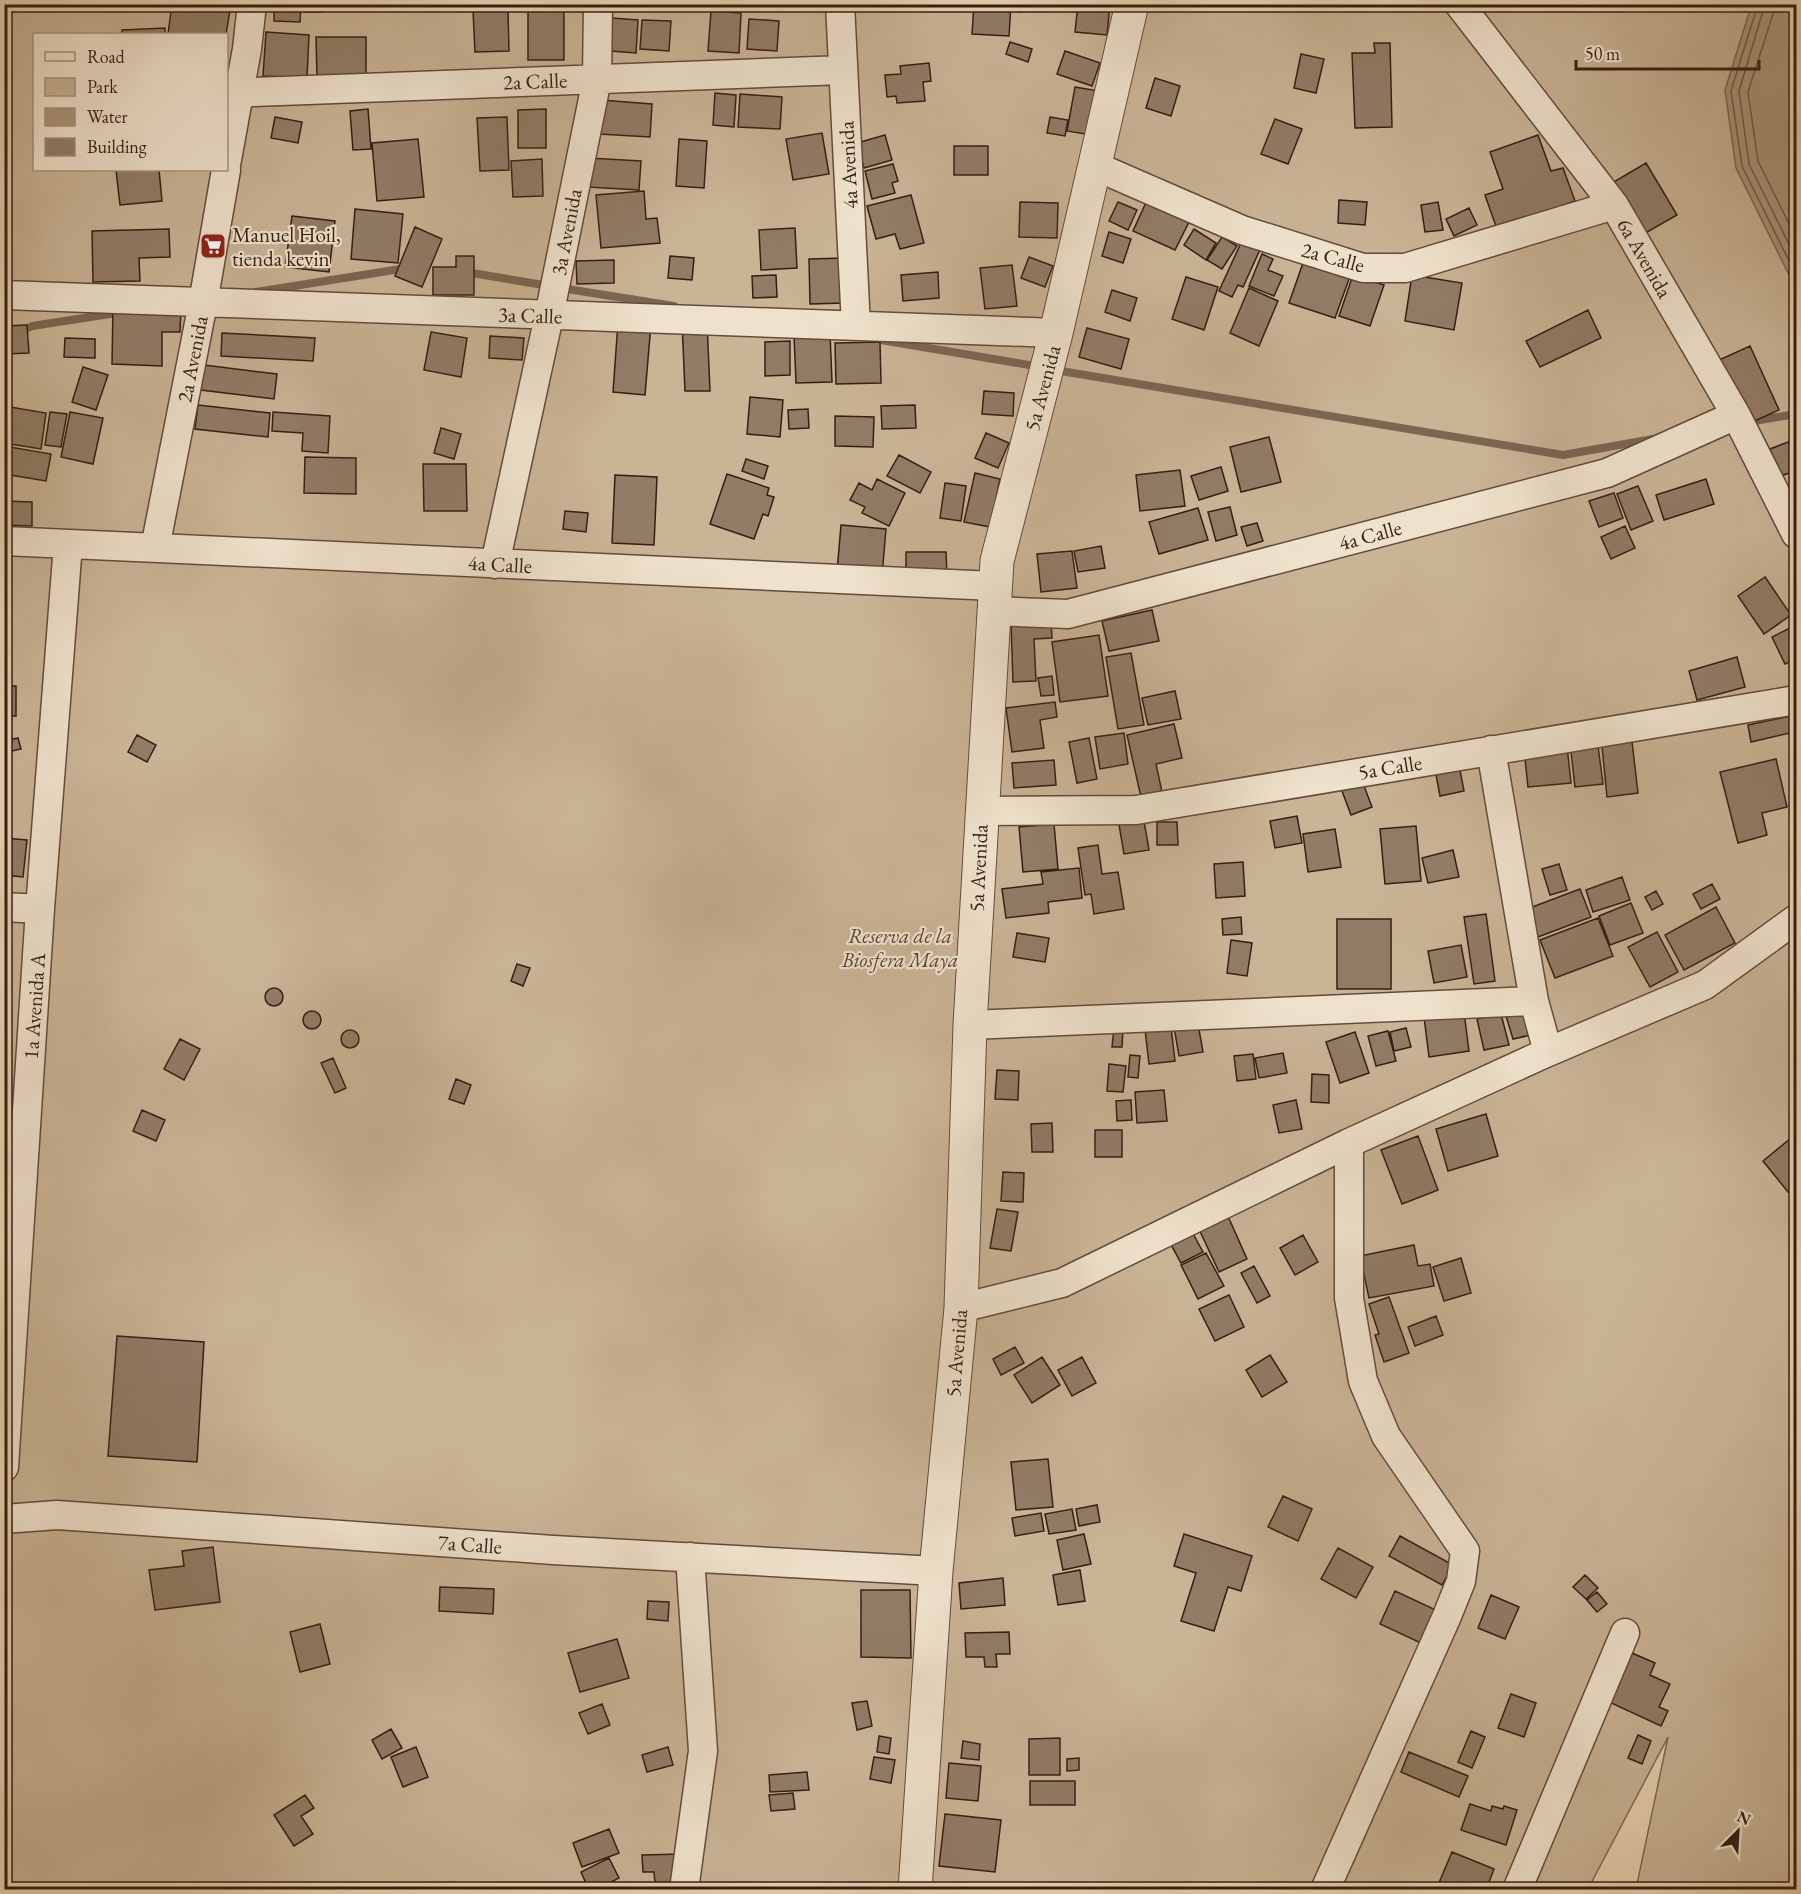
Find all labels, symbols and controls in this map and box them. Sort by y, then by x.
legend [33,33,228,171]
scale bar [1576,33,1759,71]
text: 50 m [1585,42,1620,65]
text: Road [87,45,126,68]
street label: 2a Calle [502,66,568,96]
text: Park [87,75,118,98]
text: Water [87,105,128,128]
street label: 4a Avenida [832,120,864,210]
text: Building [87,135,147,158]
street label: 3a Avenida [544,186,588,278]
street label: 6a Avenida [1611,213,1679,303]
place label: Manuel Hoil, tienda kevin [232,221,341,272]
supermarket icon: Manuel Hoil, tienda kevin [198,231,228,261]
street label: 2a Calle [1298,236,1368,278]
street label: 3a Calle [497,300,563,330]
street label: 2a Avenida [170,313,214,405]
street label: 5a Avenida [1018,341,1067,434]
street label: 4a Calle [1335,514,1405,556]
street label: 4a Calle [467,549,533,579]
street label: 5a Calle [1356,749,1424,785]
street label: 5a Avenida [962,823,994,913]
park label: Reserva de la Biosfera Maya [841,922,958,973]
street label: 1a Avenida A [17,951,51,1060]
street label: 5a Avenida [939,1307,973,1398]
street label: 7a Calle [437,1528,503,1560]
north arrow [1708,1801,1768,1861]
text: N [1734,1806,1754,1830]

